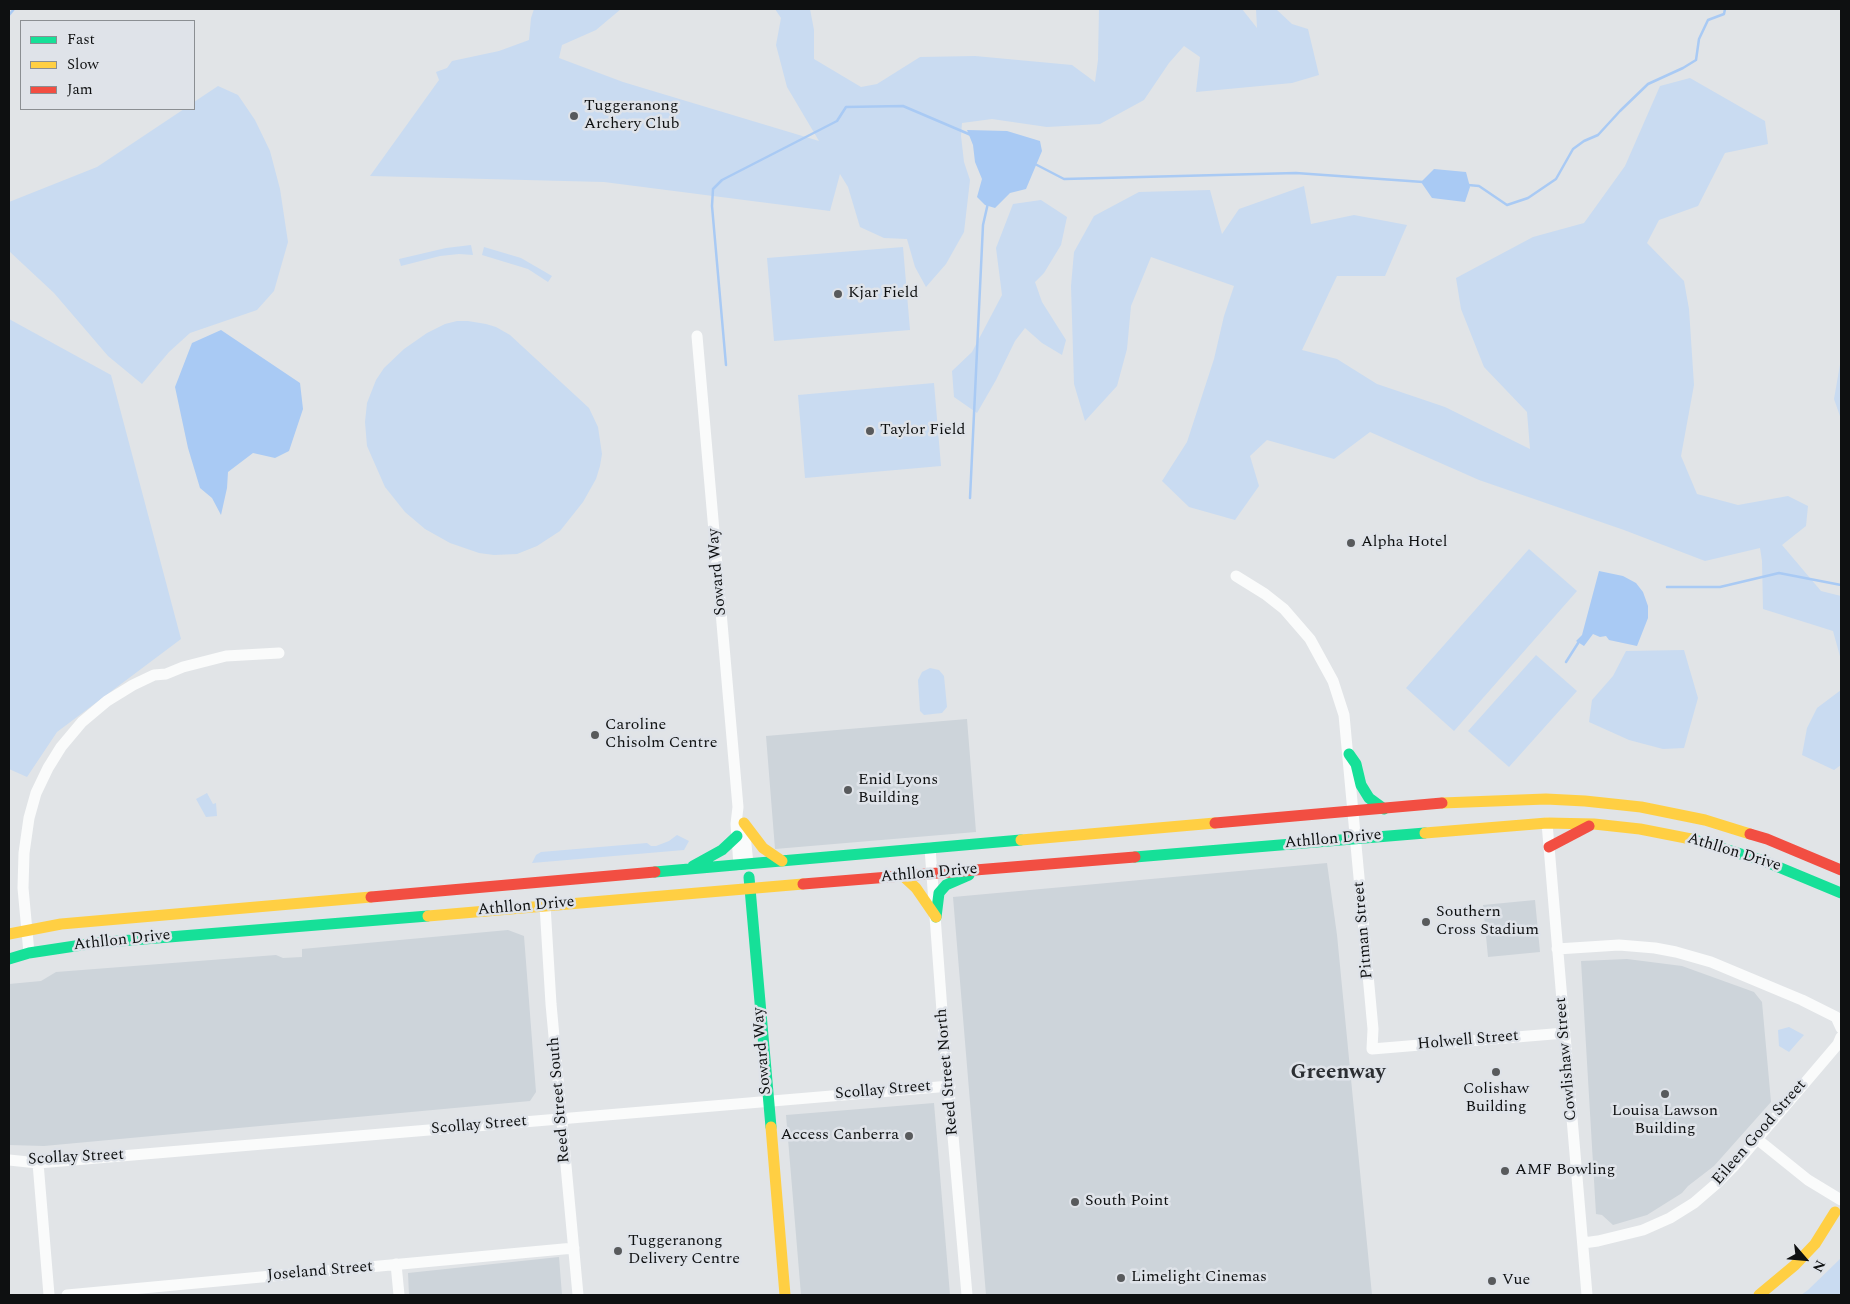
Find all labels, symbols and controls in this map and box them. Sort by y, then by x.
legend [20,20,195,110]
text: Fast [67,28,95,51]
text: Slow [67,53,99,76]
text: Jam [67,78,93,101]
place label: Tuggeranong Archery Club [584,97,679,135]
marker: Tuggeranong Archery Club [568,110,580,122]
place label: Kjar Field [848,284,918,304]
marker: Kjar Field [832,288,844,300]
place label: Taylor Field [880,421,965,441]
marker: Taylor Field [864,425,876,437]
street label: Soward Way [705,528,731,616]
place label: Alpha Hotel [1361,533,1447,553]
marker: Alpha Hotel [1345,537,1357,549]
place label: Caroline Chisolm Centre [605,716,717,754]
marker: Caroline Chisolm Centre [589,729,601,741]
place label: Enid Lyons Building [858,771,938,809]
marker: Enid Lyons Building [842,784,854,796]
street label: Athllon Drive [1284,826,1382,854]
street label: Athllon Drive [1685,830,1783,876]
street label: Athllon Drive [880,860,978,888]
street label: Pitman Street [1350,880,1378,980]
street label: Athllon Drive [477,893,575,921]
place label: Southern Cross Stadium [1436,903,1539,941]
marker: Southern Cross Stadium [1420,916,1432,928]
street label: Athllon Drive [73,926,171,956]
street label: Cowlishaw Street [1552,996,1582,1122]
street label: Soward Way [750,1007,776,1095]
street label: Reed Street North [933,1008,963,1136]
street label: Holwell Street [1417,1027,1519,1055]
street label: Reed Street South [545,1036,575,1164]
district label: Greenway [1291,1061,1385,1087]
marker: Colishaw Building [1490,1066,1502,1078]
street label: Eileen Good Street [1709,1076,1811,1190]
street label: Scollay Street [834,1077,932,1105]
place label: Colishaw Building [1463,1080,1529,1118]
marker: Louisa Lawson Building [1659,1088,1671,1100]
place label: Louisa Lawson Building [1612,1102,1718,1140]
street label: Scollay Street [430,1112,528,1140]
place label: Access Canberra [781,1126,899,1146]
marker: Access Canberra [903,1130,915,1142]
street label: Scollay Street [28,1146,124,1170]
place label: AMF Bowling [1515,1161,1615,1181]
marker: AMF Bowling [1499,1165,1511,1177]
place label: South Point [1085,1192,1169,1212]
marker: South Point [1069,1196,1081,1208]
place label: Tuggeranong Delivery Centre [628,1232,740,1270]
north arrow [1780,1234,1830,1284]
marker: Tuggeranong Delivery Centre [612,1245,624,1257]
text: N [1807,1256,1831,1276]
street label: Joseland Street [266,1258,374,1286]
place label: Limelight Cinemas [1131,1268,1267,1288]
place label: Vue [1502,1271,1530,1291]
marker: Limelight Cinemas [1115,1272,1127,1284]
marker: Vue [1486,1275,1498,1287]

